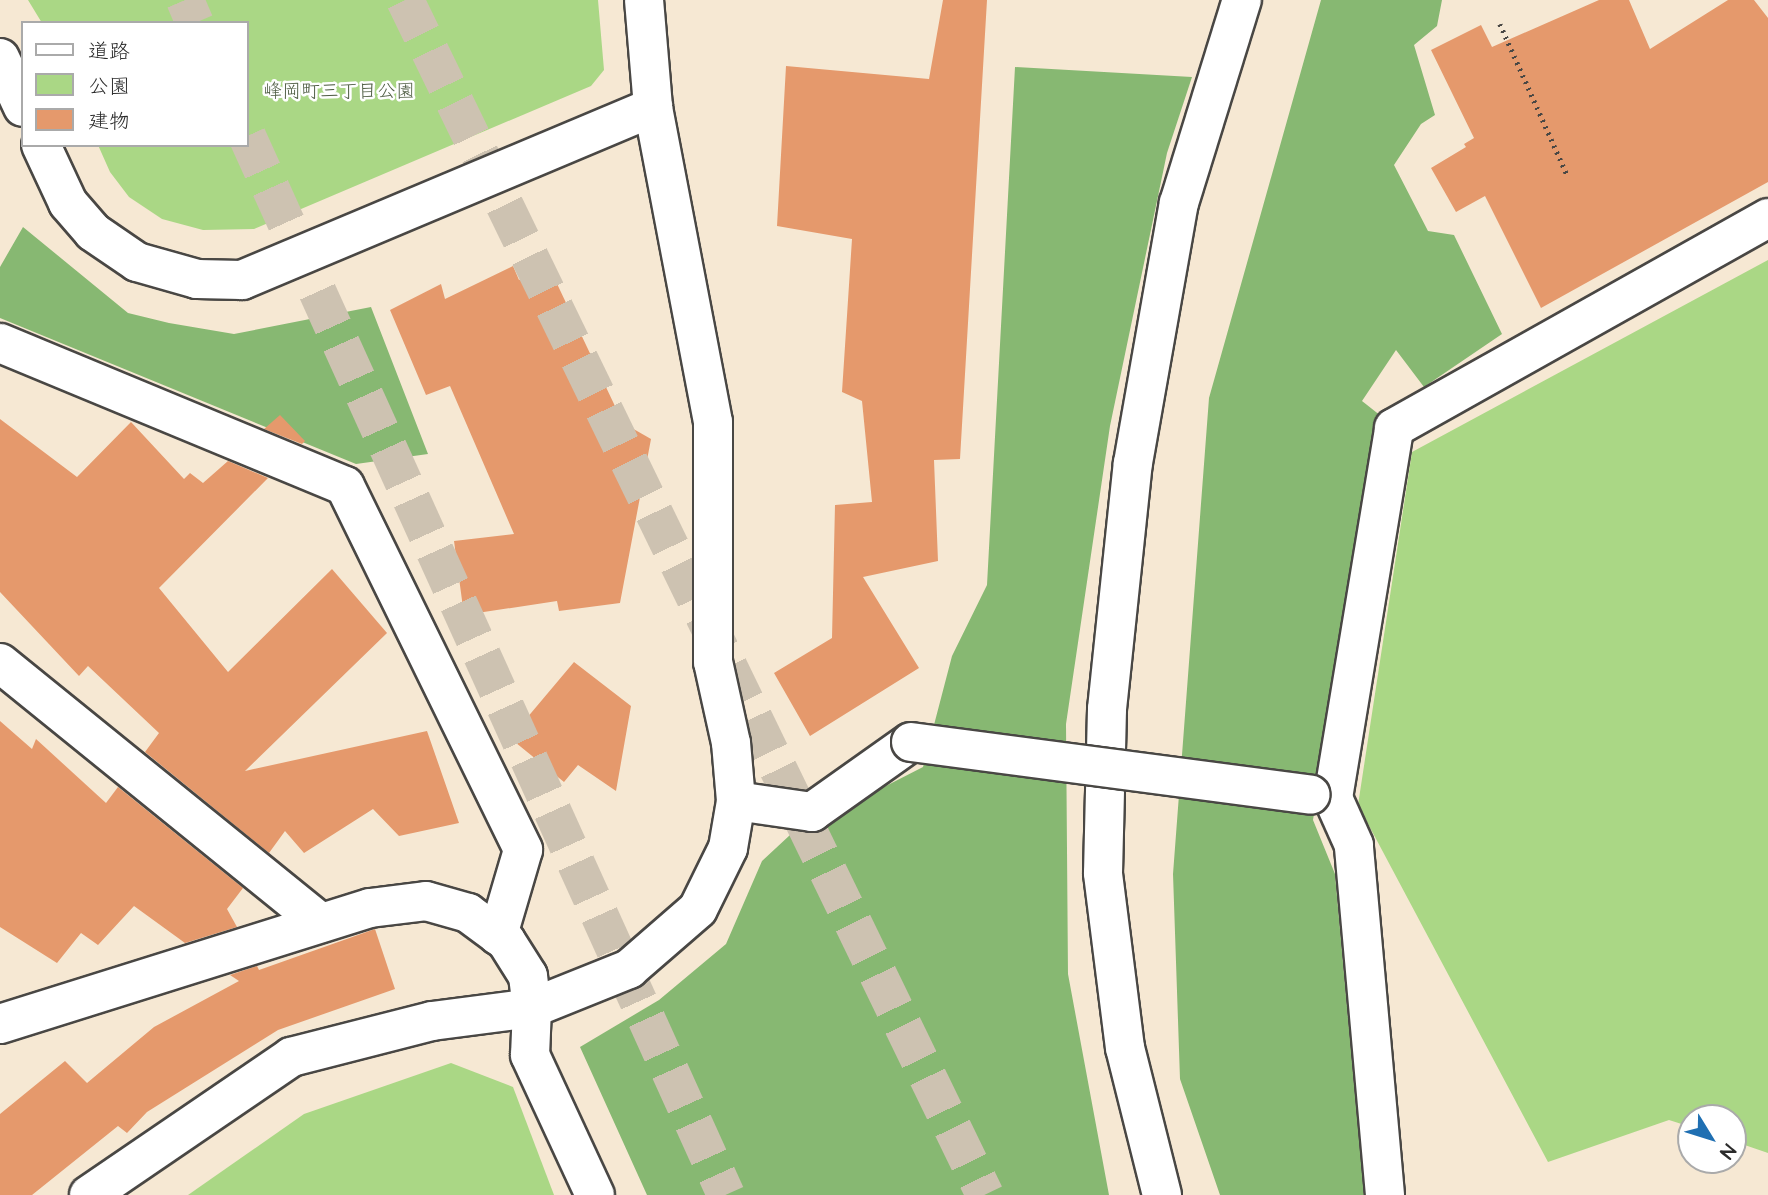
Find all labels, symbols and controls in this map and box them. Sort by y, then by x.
legend [21,21,248,147]
text: 道路 [88,37,130,66]
text: 公園 [88,72,130,101]
park label: 峰岡町三丁目公園 [263,81,415,103]
text: 建物 [88,107,130,136]
north arrow [1677,1104,1747,1174]
text: N [1713,1138,1742,1164]

